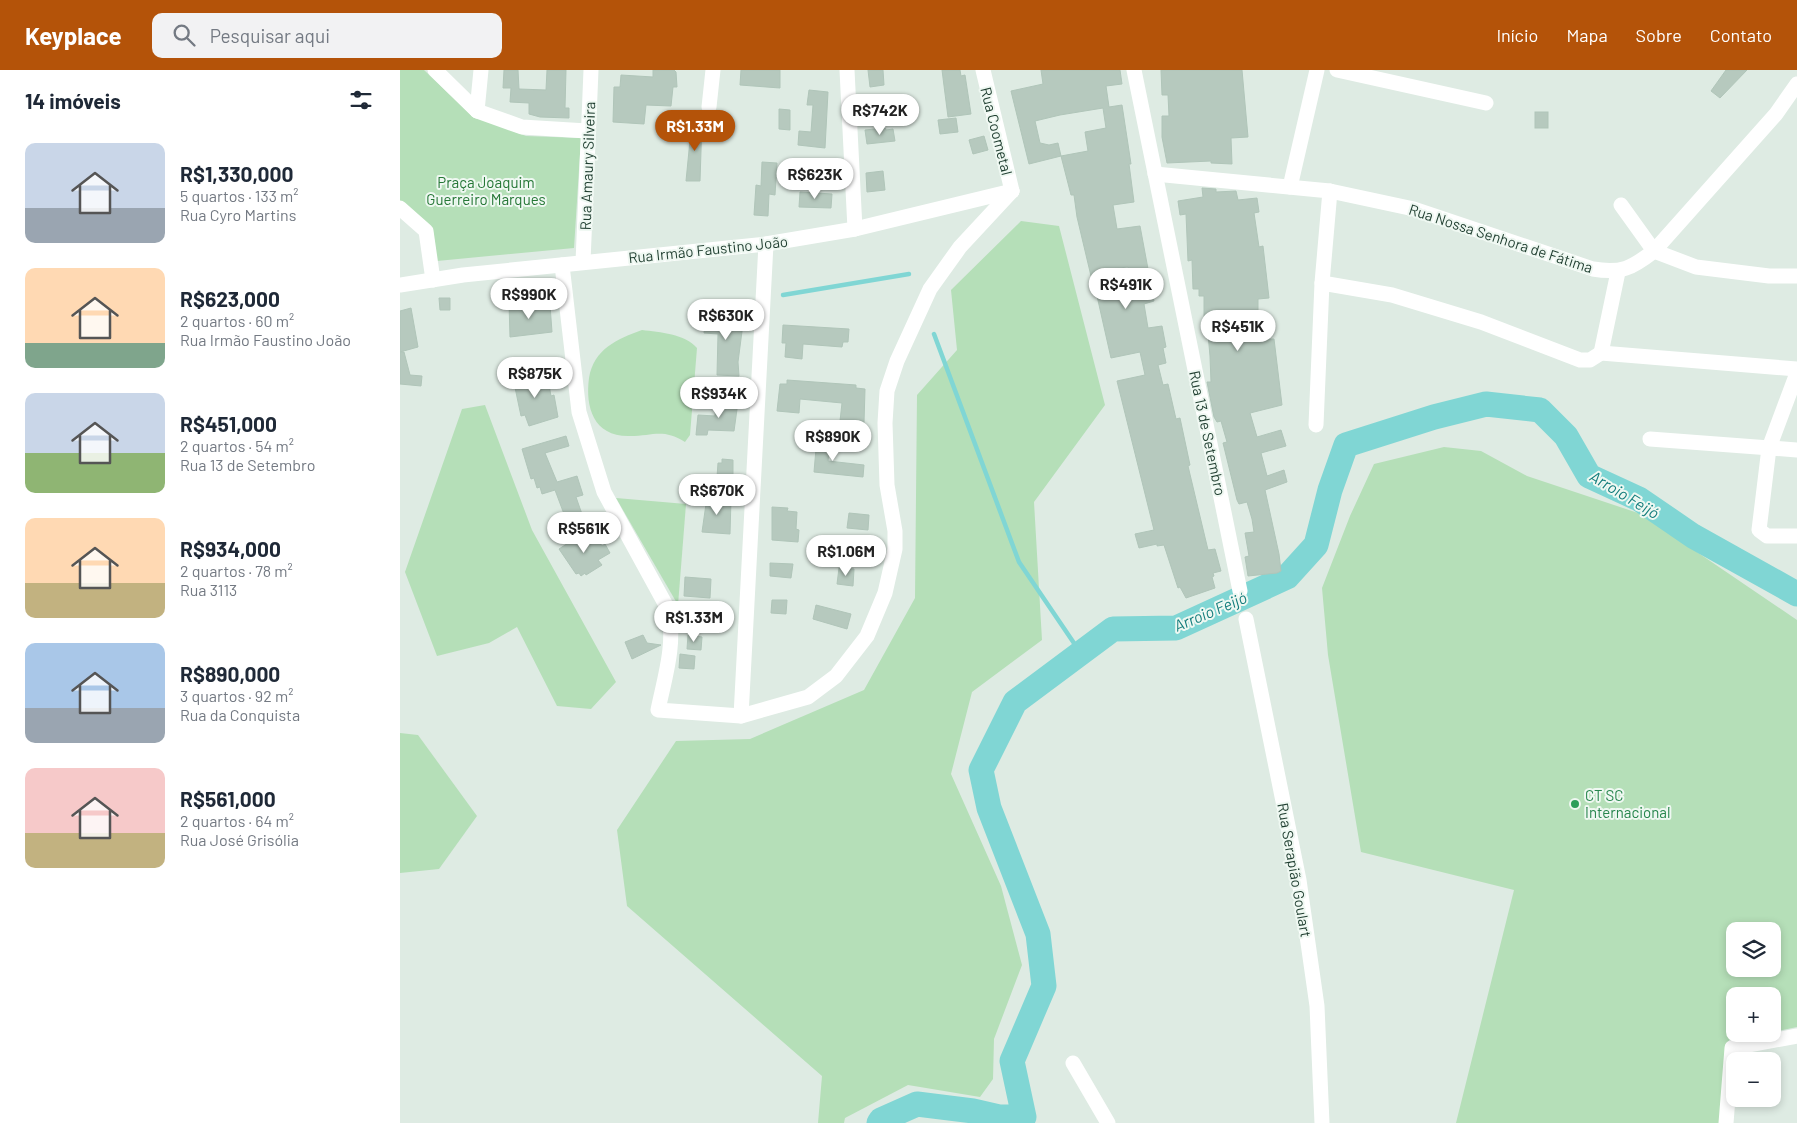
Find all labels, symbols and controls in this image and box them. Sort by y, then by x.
search box [152,13,502,58]
text: Keyplace [25,21,122,50]
icon: search [170,21,198,49]
text: Pesquisar aqui [210,24,330,47]
text: Início [1496,24,1538,46]
text: Mapa [1566,24,1608,46]
text: Sobre [1636,24,1682,46]
text: Contato [1710,24,1772,46]
street label: Rua Coometal [977,85,1017,177]
icon: filters [347,86,375,114]
text: 14 imóveis [25,88,121,113]
pin: R$742K [839,93,921,136]
text: R$742K [852,100,908,119]
street label: Rua Amaury Silveira [576,101,598,231]
pin: R$1.33M [649,109,741,152]
text: R$1.33M [666,116,724,135]
pin: R$623K [774,158,856,200]
text: R$1,330,000 [180,161,293,186]
icon: home [65,163,125,223]
text: R$623K [788,164,842,183]
park label: Praça Joaquim Guerreiro Marques [426,173,546,208]
text: 5 quartos · 133 m² [180,186,299,205]
street label: Rua Nossa Senhora de Fátima [1407,200,1595,276]
text: Rua Cyro Martins [180,205,296,224]
street label: Rua Irmão Faustino João [627,232,789,266]
pin: R$491K [1085,268,1167,310]
text: R$491K [1100,274,1152,293]
pin: R$990K [488,278,570,320]
text: R$990K [501,284,557,303]
text: R$623,000 [180,286,280,311]
icon: home [65,288,125,348]
pin: R$630K [685,298,767,341]
text: R$630K [698,305,754,324]
pin: R$451K [1197,310,1279,352]
text: 2 quartos · 60 m² [180,311,294,330]
text: R$451K [1212,316,1264,335]
text: Rua Irmão Faustino João [180,330,351,349]
pin: R$875K [494,356,576,399]
text: R$875K [508,363,562,382]
street label: Rua 13 de Setembro [1186,369,1230,497]
pin: R$934K [678,376,760,419]
text: R$934K [691,383,747,402]
text: R$451,000 [180,411,277,436]
icon: home [65,413,125,473]
pin: R$890K [792,420,874,462]
text: R$890K [805,426,861,445]
text: 2 quartos · 54 m² [180,436,294,455]
text: Rua 13 de Setembro [180,455,316,474]
water label: Arroio Feijó [1587,466,1663,522]
pin: R$670K [676,474,758,516]
text: R$670K [690,480,744,499]
pin: R$561K [543,512,625,554]
text: R$561K [558,518,610,537]
pin: R$1.06M [800,534,892,577]
text: R$934,000 [180,536,281,561]
icon: home [65,538,125,598]
text: R$1.06M [817,541,875,560]
text: 2 quartos · 78 m² [180,561,293,580]
text: Rua 3113 [180,580,237,599]
water label: Arroio Feijó [1171,587,1249,635]
pin: R$1.33M [648,600,740,643]
text: R$1.33M [665,607,723,626]
text: R$890,000 [180,661,280,686]
icon: home [65,663,125,723]
text: 3 quartos · 92 m² [180,686,293,705]
text: Rua da Conquista [180,705,300,724]
text: R$561,000 [180,786,276,811]
place label: CT SC Internacional [1585,786,1670,821]
icon: home [65,788,125,848]
marker: CT SC Internacional [1569,798,1581,810]
street label: Rua Serapião Goulart [1274,801,1316,939]
text: 2 quartos · 64 m² [180,811,294,830]
text: Rua José Grisólia [180,830,299,849]
map controls [1726,922,1781,1107]
button: layers [1726,922,1781,977]
button: + [1726,987,1781,1042]
button: − [1726,1052,1781,1107]

